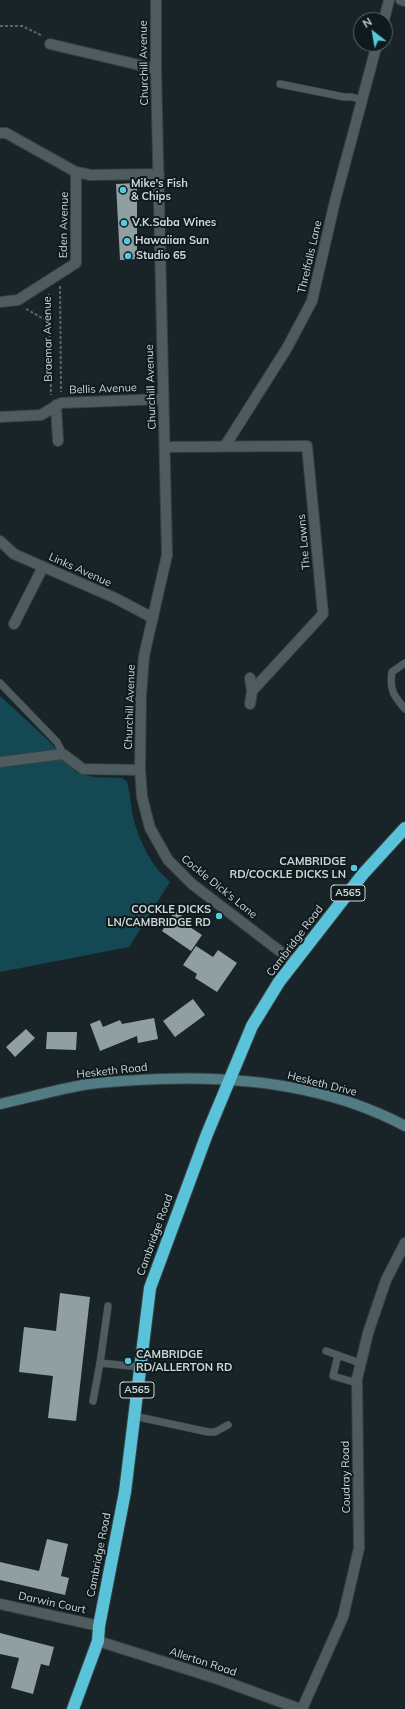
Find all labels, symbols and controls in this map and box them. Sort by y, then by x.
north arrow [353,12,393,52]
text: N [360,14,375,31]
street label: Churchill Avenue [137,20,151,106]
place label: Mike's Fish & Chips [131,177,188,203]
marker: Mike's Fish & Chips [118,185,128,195]
street label: Eden Avenue [57,192,71,258]
place label: V.K.Saba Wines [132,216,216,230]
marker: V.K.Saba Wines [119,218,129,228]
street label: Threlfalls Lane [295,219,325,295]
place label: Hawaiian Sun [135,234,209,248]
marker: Hawaiian Sun [122,236,132,246]
place label: Studio 65 [136,249,186,263]
marker: Studio 65 [123,251,133,261]
street label: Braemar Avenue [41,296,55,382]
street label: Churchill Avenue [143,344,159,430]
street label: Bellis Avenue [69,381,137,397]
street label: The Lawns [295,514,313,570]
street label: Links Avenue [47,550,113,590]
street label: Churchill Avenue [122,664,138,750]
street label: Cockle Dick's Lane [178,852,260,922]
place label: CAMBRIDGE RD/COCKLE DICKS LN [229,855,346,881]
marker: CAMBRIDGE RD/COCKLE DICKS LN [349,863,359,873]
road number: A565 [331,885,365,901]
place label: COCKLE DICKS LN/CAMBRIDGE RD [107,903,211,929]
street label: Cambridge Road [264,903,326,979]
marker: COCKLE DICKS LN/CAMBRIDGE RD [214,911,224,921]
street label: Hesketh Road [76,1061,148,1081]
street label: Hesketh Drive [286,1069,358,1099]
street label: Cambridge Road [134,1192,176,1278]
place label: CAMBRIDGE RD/ALLERTON RD [136,1348,232,1374]
marker: CAMBRIDGE RD/ALLERTON RD [123,1356,133,1366]
road number: A565 [120,1382,154,1398]
street label: Coudray Road [339,1441,353,1513]
street label: Cambridge Road [84,1512,114,1598]
street label: Darwin Court [17,1589,87,1617]
street label: Allerton Road [168,1645,238,1679]

